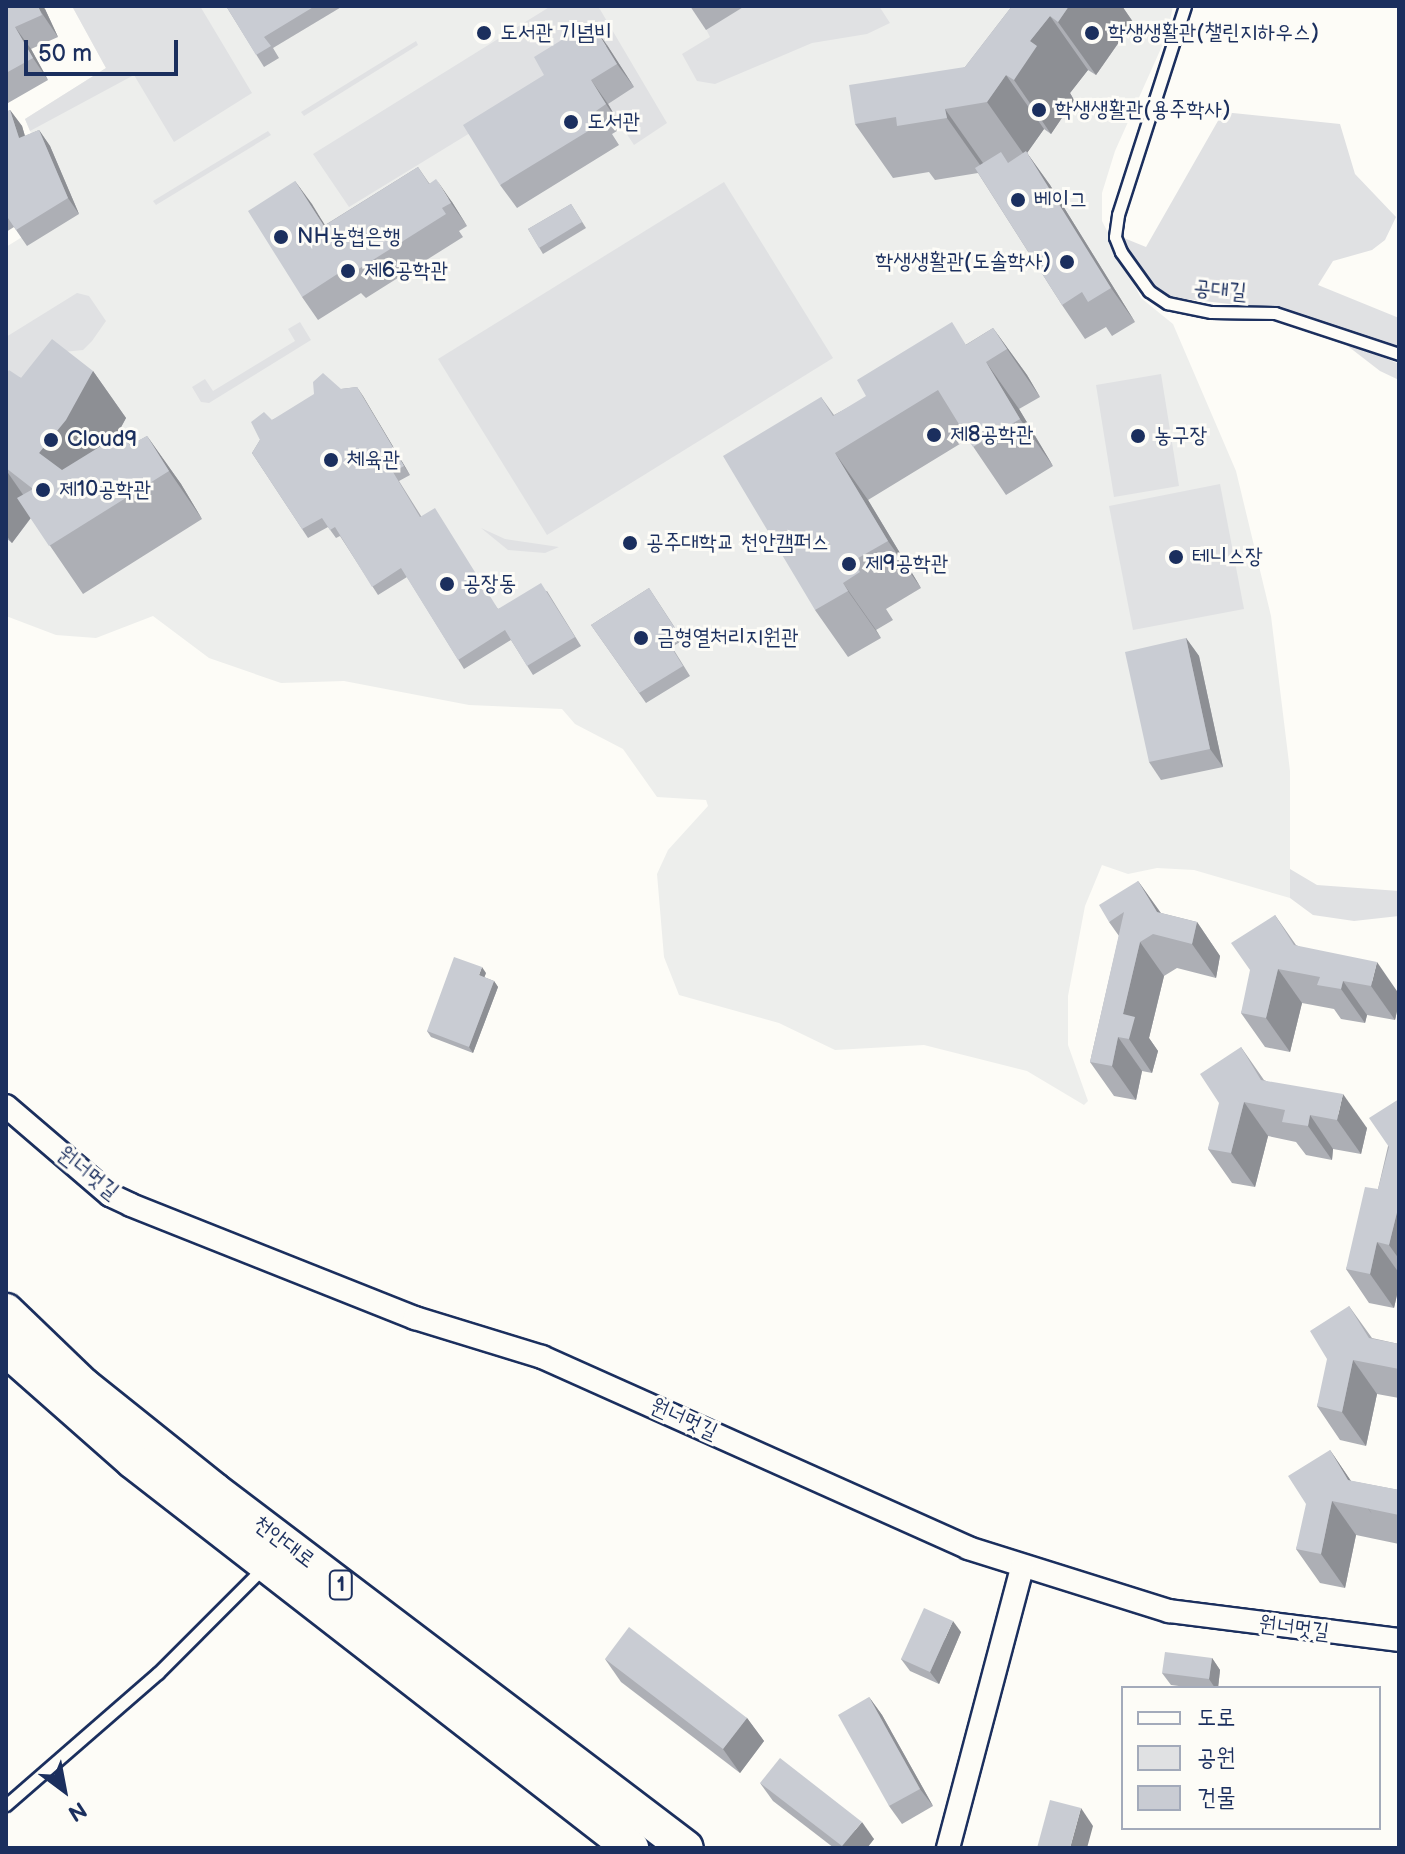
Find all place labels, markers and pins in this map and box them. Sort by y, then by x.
place label: 도서관 기념비 [500,20,612,46]
place label: 학생생활관(챌린지하우스) [1108,20,1319,46]
marker: 도서관 기념비 [475,24,493,42]
marker: 학생생활관(챌린지하우스) [1083,24,1101,42]
place label: 학생생활관(용주학사) [1055,97,1230,123]
marker: 학생생활관(용주학사) [1030,101,1048,119]
place label: 도서관 [587,109,640,135]
marker: 도서관 [562,113,580,131]
place label: 베이그 [1034,187,1087,213]
marker: 베이그 [1009,191,1027,209]
place label: NH농협은행 [297,224,400,250]
marker: NH농협은행 [272,228,290,246]
place label: 학생생활관(도솔학사) [876,249,1051,275]
marker: 학생생활관(도솔학사) [1058,253,1076,271]
place label: 제6공학관 [364,258,448,284]
marker: 제6공학관 [339,262,357,280]
place label: 제8공학관 [950,422,1034,448]
place label: 농구장 [1154,423,1207,449]
marker: 제8공학관 [925,426,943,444]
place label: Cloud9 [67,427,137,453]
marker: 농구장 [1129,427,1147,445]
marker: Cloud9 [42,431,60,449]
place label: 체육관 [347,447,400,473]
marker: 체육관 [322,451,340,469]
place label: 제10공학관 [59,477,151,503]
marker: 제10공학관 [34,481,52,499]
place label: 공주대학교 천안캠퍼스 [646,530,829,556]
marker: 공주대학교 천안캠퍼스 [621,534,639,552]
place label: 테니스장 [1192,544,1263,570]
marker: 테니스장 [1167,548,1185,566]
place label: 제9공학관 [865,551,949,577]
marker: 제9공학관 [840,555,858,573]
place label: 공장동 [463,571,516,597]
marker: 공장동 [438,575,456,593]
place label: 금형열처리지원관 [657,625,799,651]
marker: 금형열처리지원관 [632,629,650,647]

